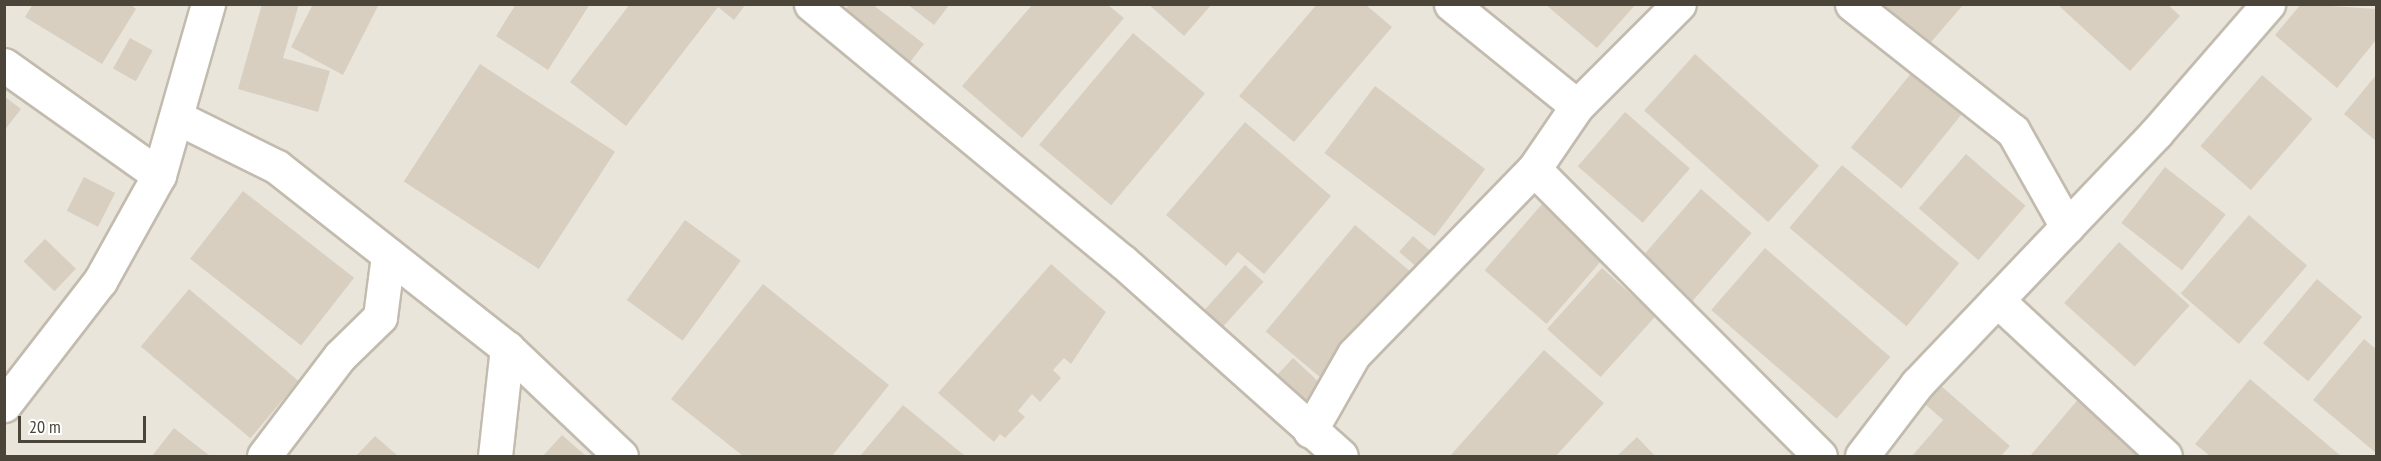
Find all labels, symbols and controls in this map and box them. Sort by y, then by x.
scale bar [21,404,148,442]
text: 20 m [29,415,61,438]

